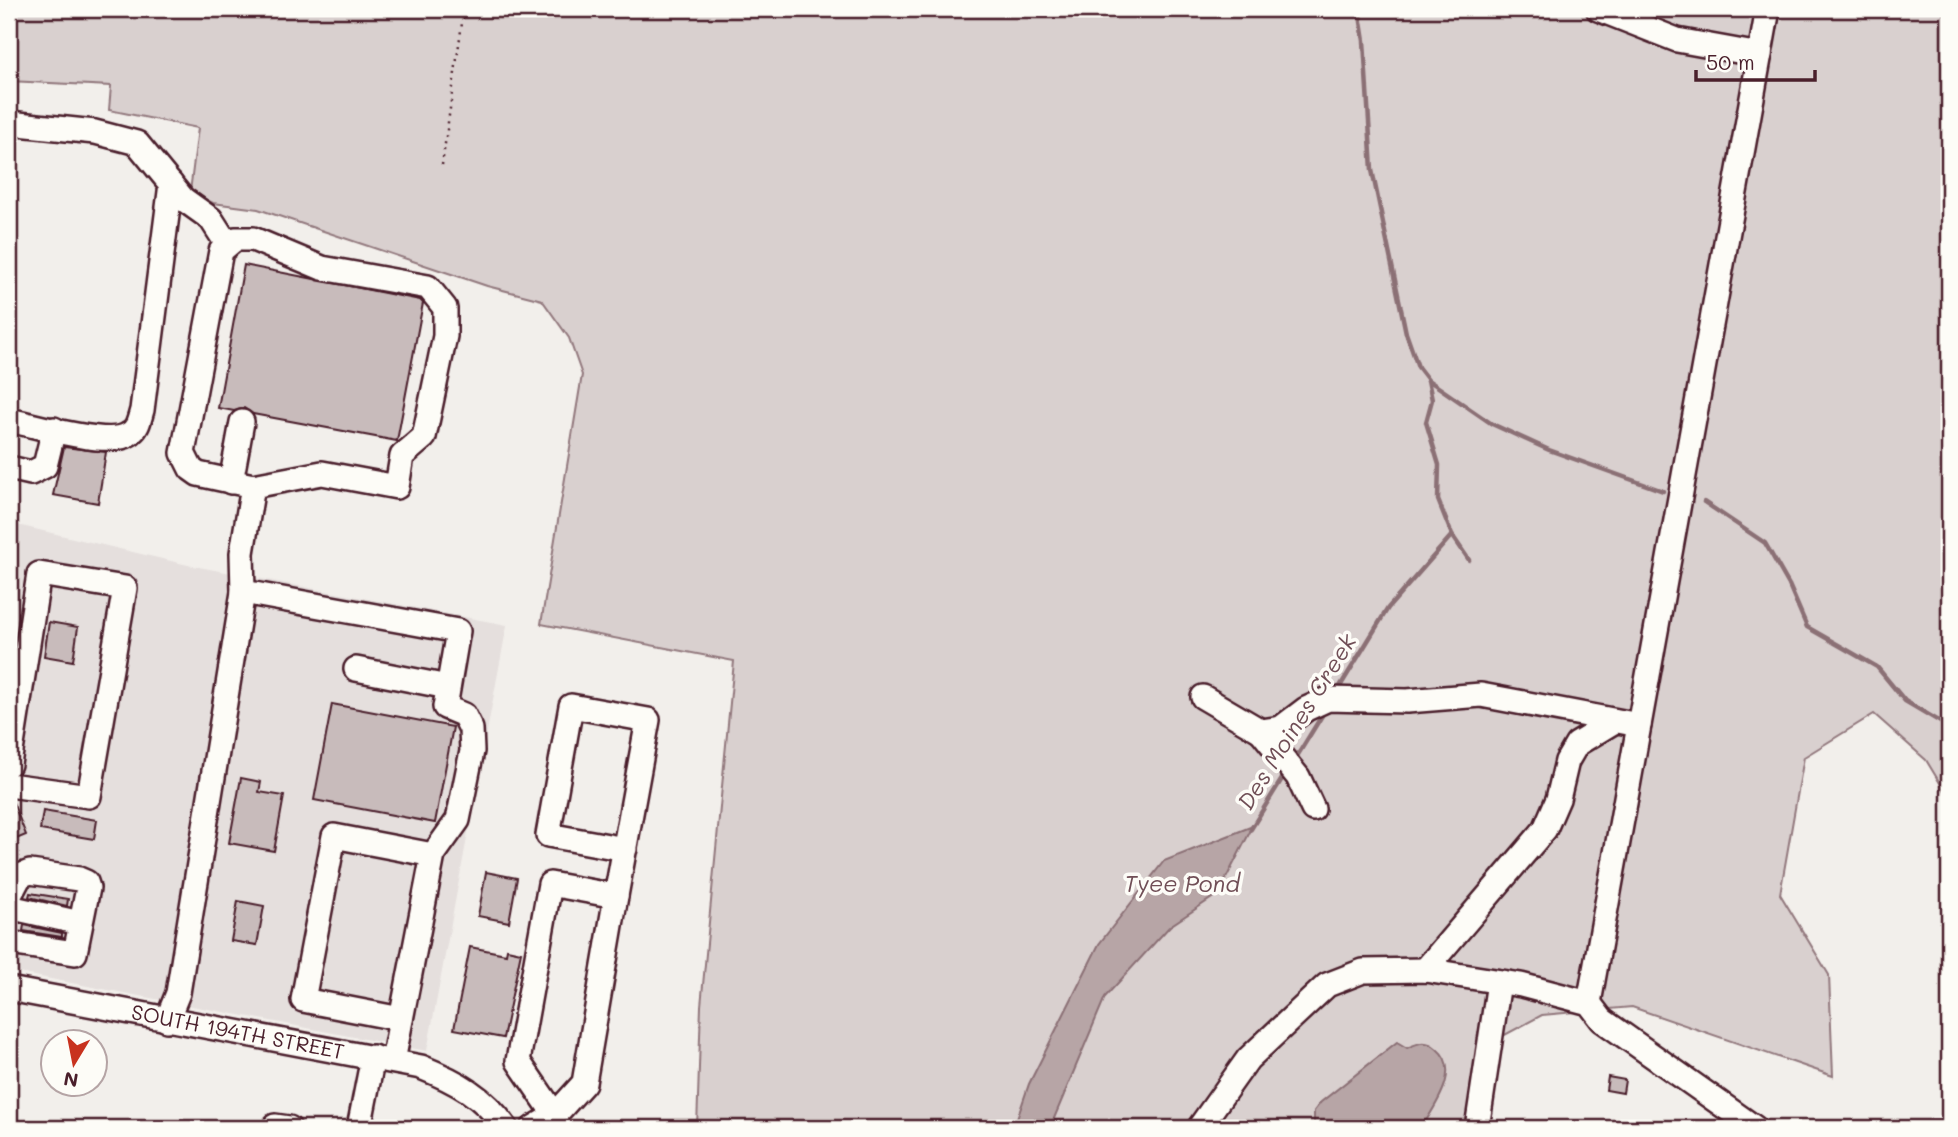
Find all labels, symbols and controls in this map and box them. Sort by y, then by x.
scale bar [1696,38,1814,82]
text: 50 m [1706,48,1755,75]
water label: Des Moines Creek [1230,627,1363,815]
water label: Tyee Pond [1124,868,1241,898]
street label: SOUTH 194TH STREET [129,997,347,1064]
north arrow [38,1028,108,1098]
text: N [62,1067,80,1094]

